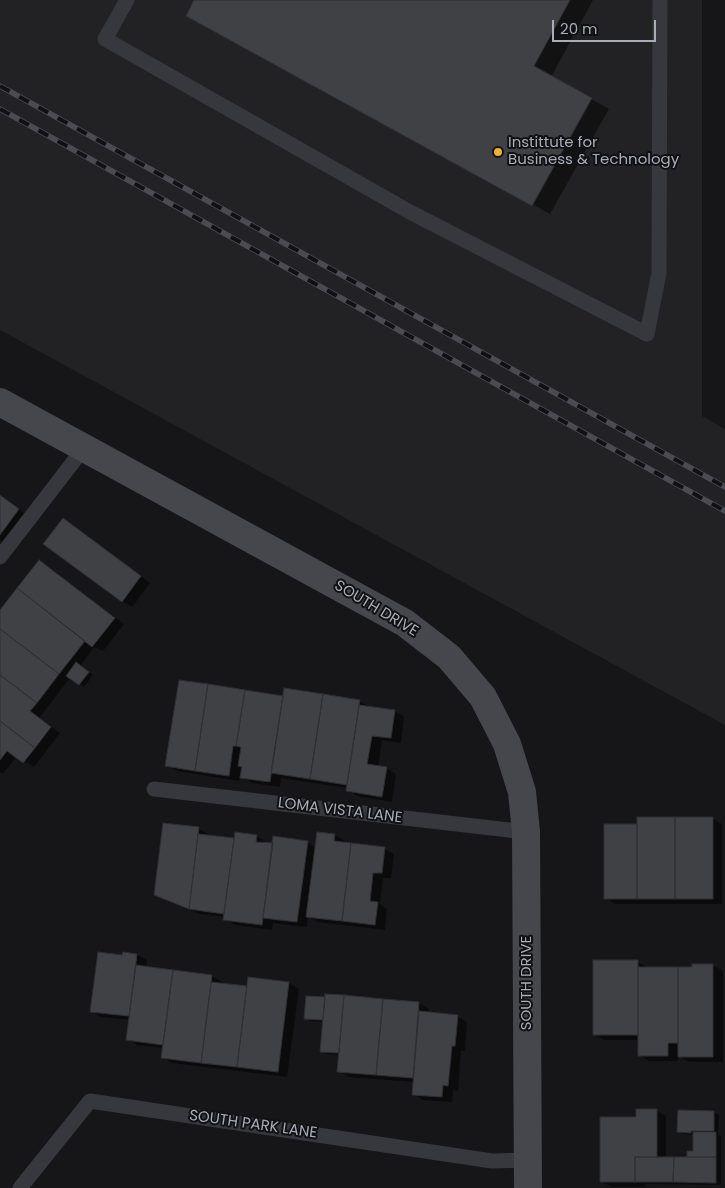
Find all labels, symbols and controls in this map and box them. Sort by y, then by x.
scale bar [555,10,659,42]
text: 20 m [560,18,598,39]
place label: Instittute for Business & Technology [508,134,679,169]
marker: Instittute for Business & Technology [492,146,504,158]
street label: SOUTH DRIVE [331,577,421,641]
street label: LOMA VISTA LANE [277,794,403,828]
street label: SOUTH DRIVE [518,936,536,1030]
street label: SOUTH PARK LANE [188,1107,318,1143]

